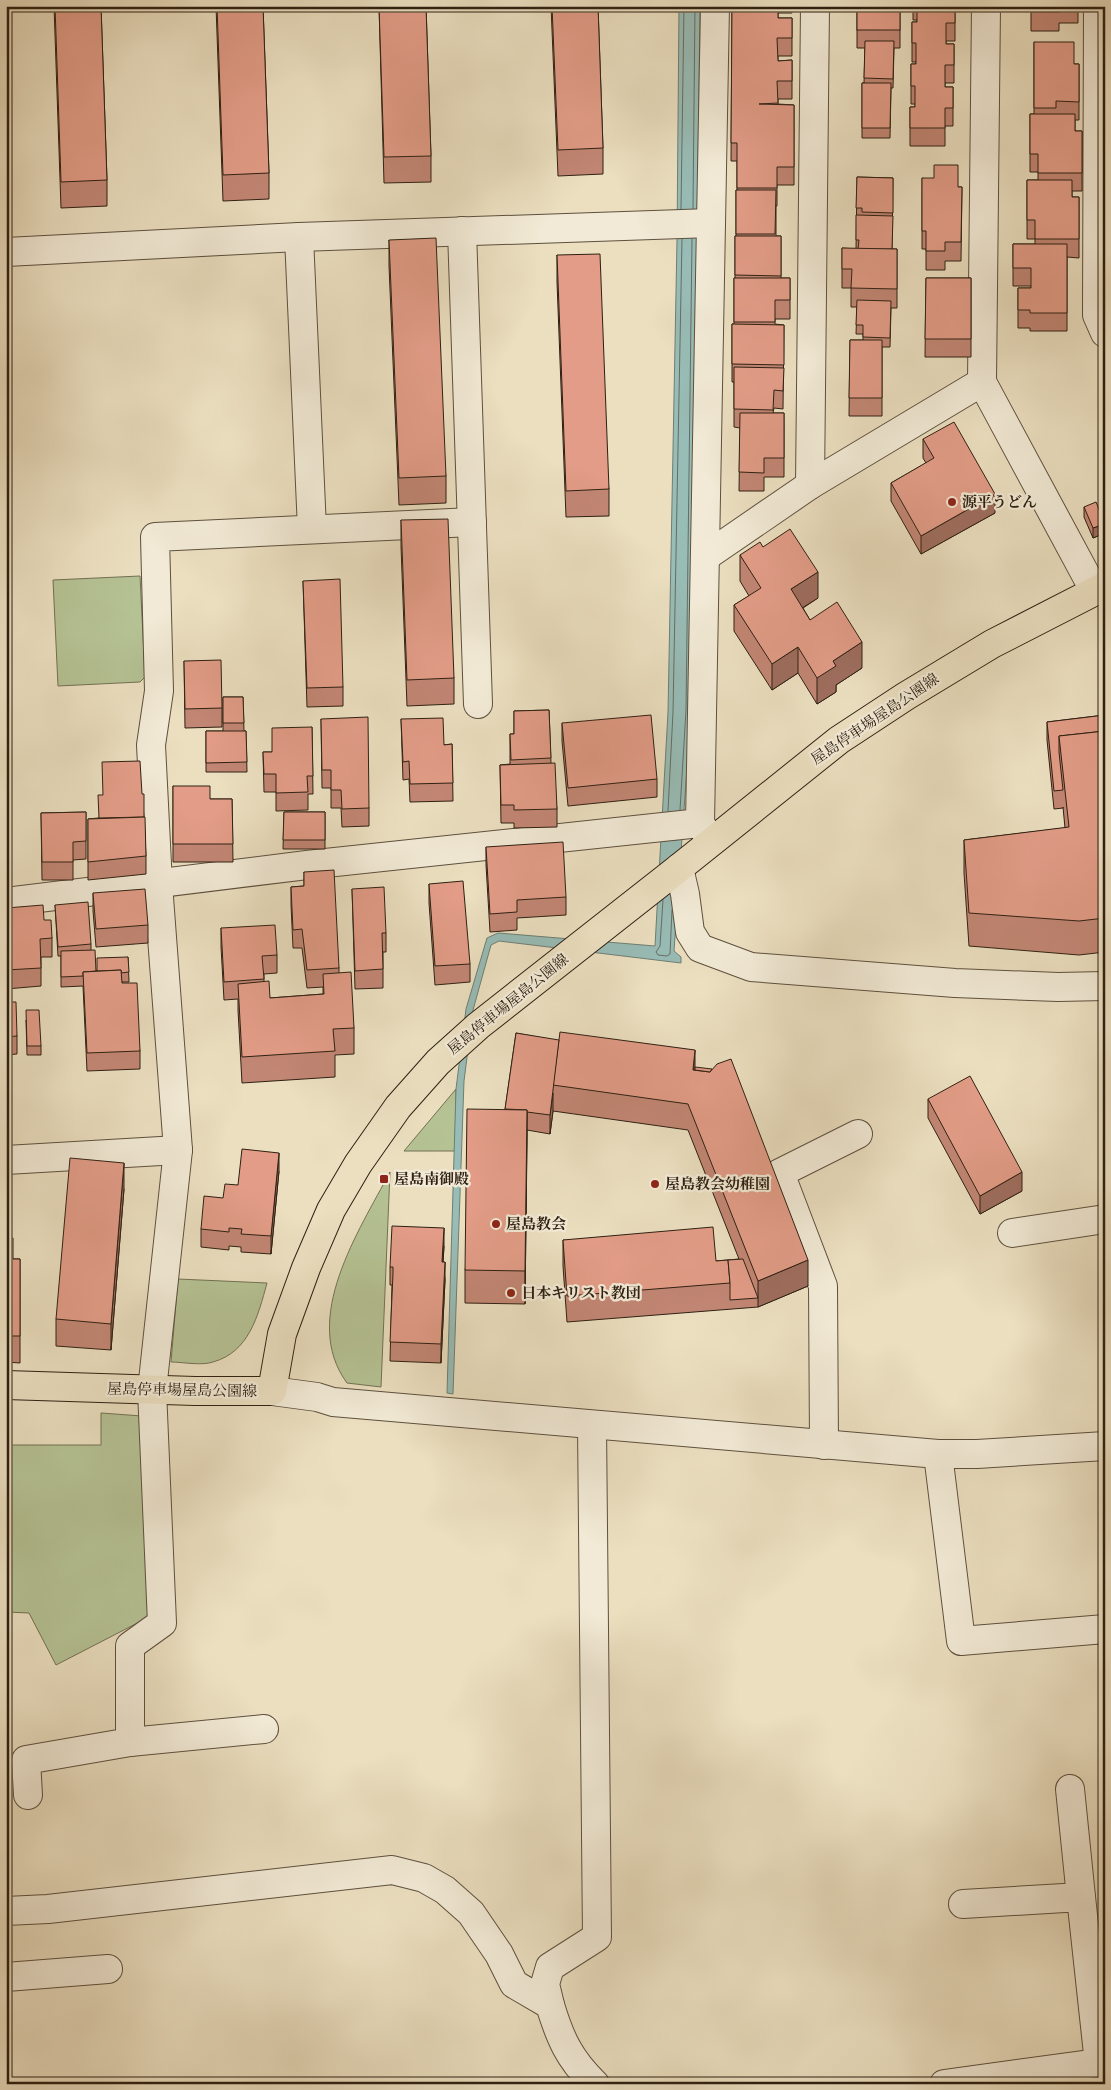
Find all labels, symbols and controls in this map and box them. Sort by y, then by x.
place label: 源平うどん [962,493,1037,514]
marker: 源平うどん [946,496,958,508]
street label: 屋島停車場屋島公園線 [808,670,944,771]
street label: 屋島停車場屋島公園線 [444,950,574,1061]
place label: 屋島南御殿 [394,1170,469,1191]
marker: 屋島南御殿 [378,1173,390,1185]
place label: 屋島教会幼稚園 [665,1175,770,1196]
marker: 屋島教会幼稚園 [649,1178,661,1190]
place label: 屋島教会 [506,1215,566,1236]
marker: 屋島教会 [490,1218,502,1230]
place label: 日本キリスト教団 [521,1284,641,1305]
marker: 日本キリスト教団 [505,1287,517,1299]
street label: 屋島停車場屋島公園線 [107,1380,257,1403]

